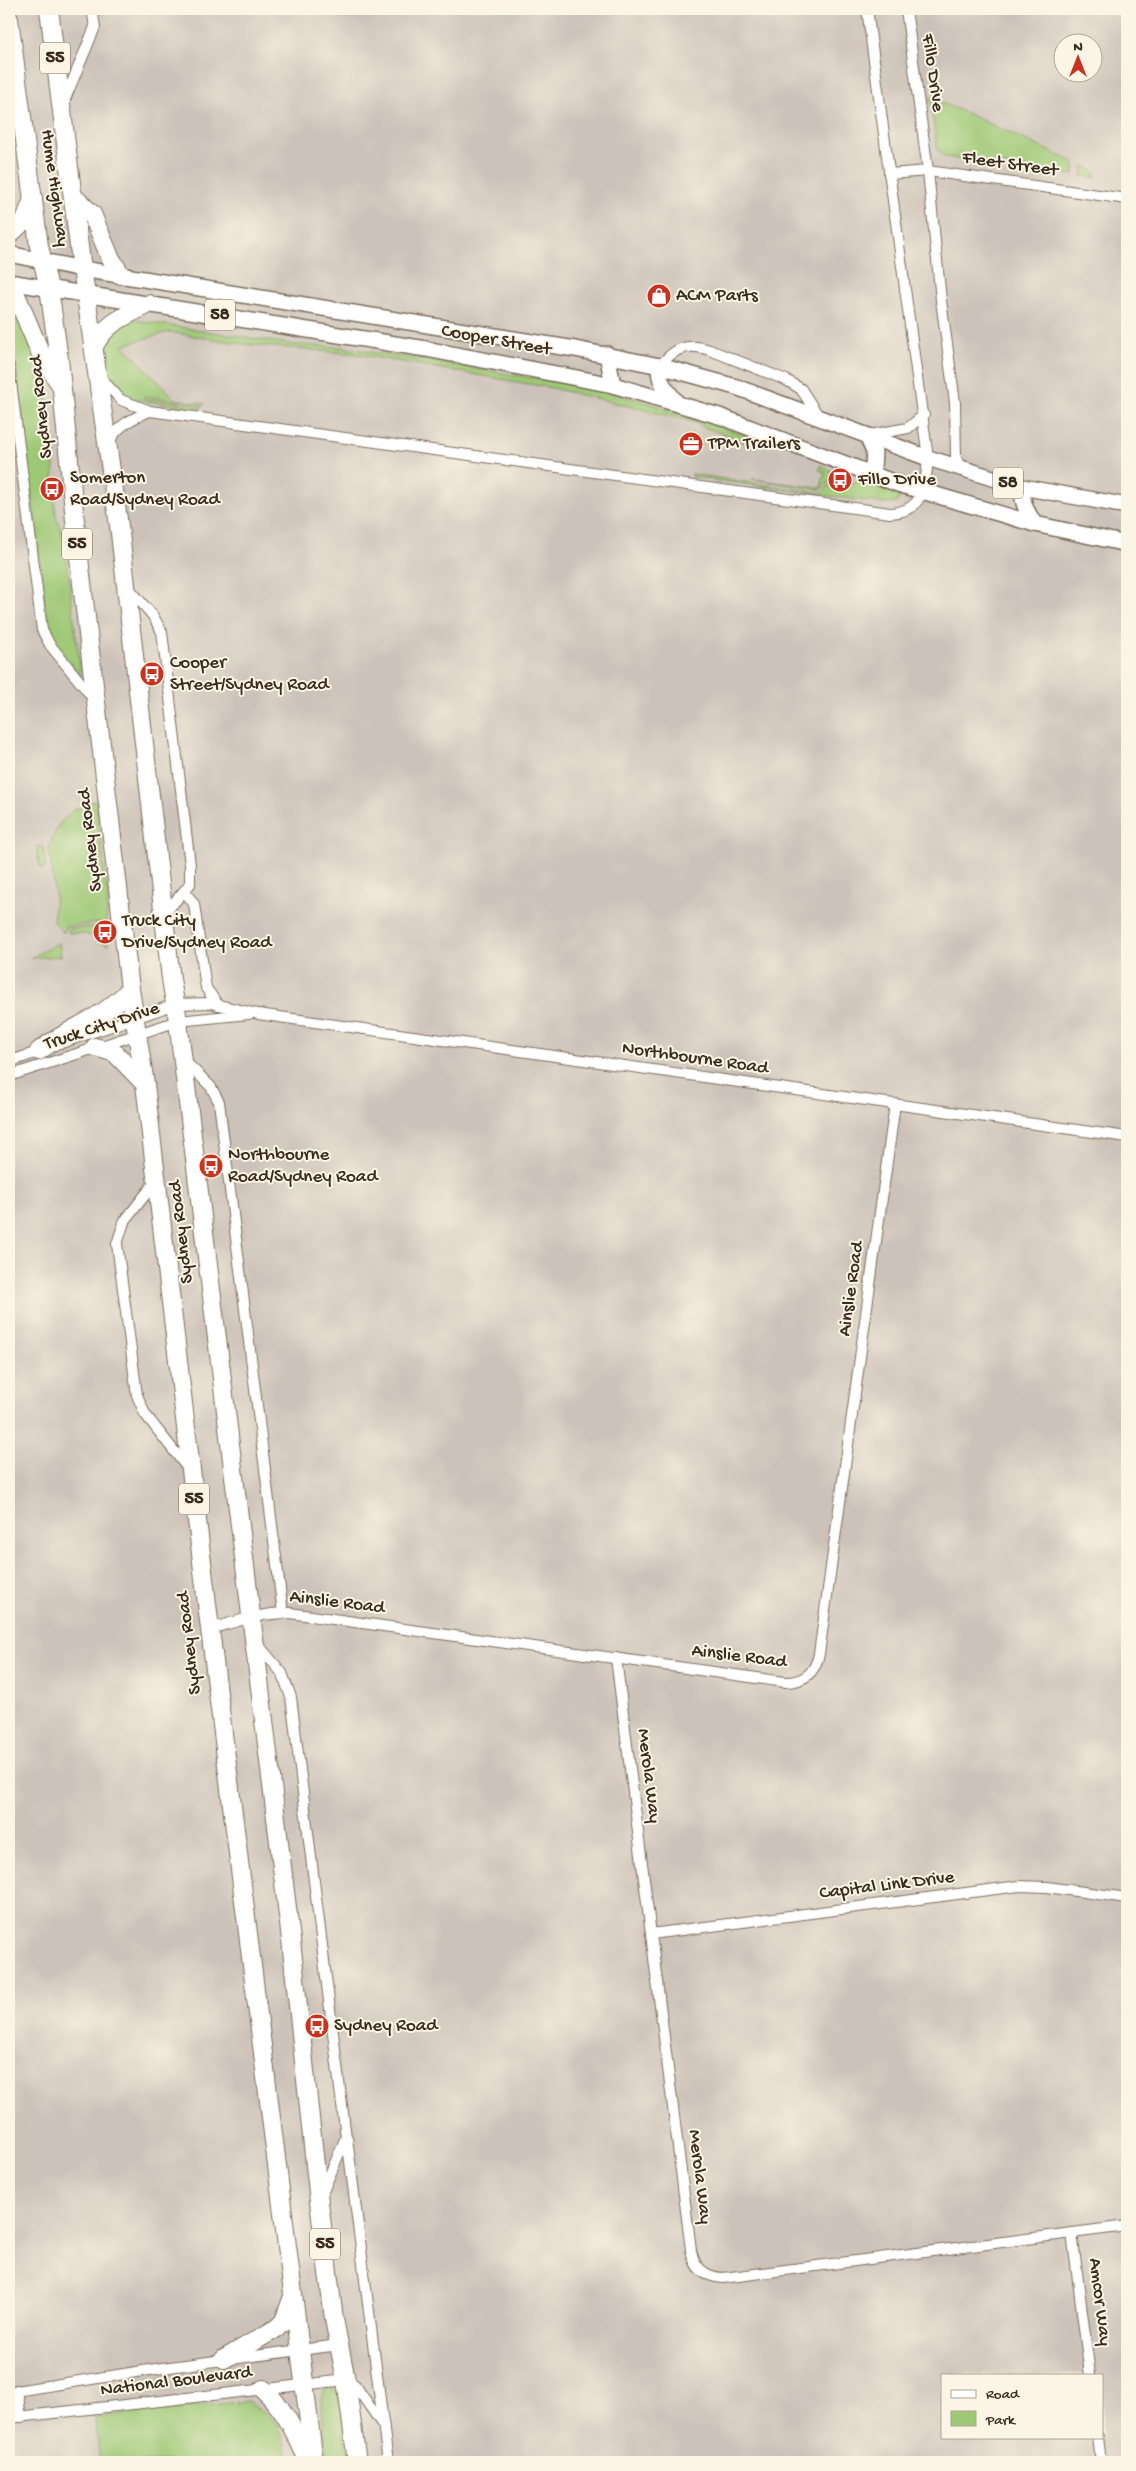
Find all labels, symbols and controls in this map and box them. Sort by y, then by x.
street label: Fillo Drive [915,32,949,113]
north arrow [1054,32,1104,82]
text: N [1073,39,1083,56]
road number: 55 [40,42,70,74]
street label: Hume Highway [34,128,74,249]
street label: Fleet Street [960,147,1062,183]
shop icon: ACM Parts [646,283,672,309]
place label: ACM Parts [676,285,759,308]
road number: 58 [205,300,235,330]
street label: Cooper Street [439,320,555,362]
street label: Sydney Road [25,352,59,460]
office icon: TPM Trailers [678,431,704,457]
place label: TPM Trailers [707,433,801,456]
place label: Somerton Road/Sydney Road [70,467,221,512]
bus stop icon: Fillo Drive [827,467,853,493]
road number: 58 [993,468,1023,498]
place label: Fillo Drive [857,469,936,492]
bus stop icon: Somerton Road/Sydney Road [39,476,65,502]
road number: 55 [62,528,92,560]
place label: Cooper Street/Sydney Road [170,652,331,697]
bus stop icon: Cooper Street/Sydney Road [139,661,165,687]
street label: Sydney Road [73,785,109,893]
place label: Truck City Drive/Sydney Road [120,910,273,955]
bus stop icon: Truck City Drive/Sydney Road [92,919,118,945]
street label: Truck City Drive [41,997,163,1057]
street label: Northbourne Road [620,1037,771,1081]
place label: Northbourne Road/Sydney Road [228,1144,379,1189]
bus stop icon: Northbourne Road/Sydney Road [198,1153,224,1179]
street label: Sydney Road [164,1177,200,1285]
street label: Ainslie Road [834,1238,870,1338]
road number: 55 [179,1484,209,1515]
street label: Ainslie Road [288,1586,388,1620]
street label: Sydney Road [172,1588,208,1696]
street label: Ainslie Road [690,1640,790,1674]
street label: Merola Way [631,1728,665,1825]
street label: Capital Link Drive [818,1866,956,1906]
bus stop icon: Sydney Road [304,2013,330,2039]
place label: Sydney Road [334,2015,439,2038]
street label: Merola Way [682,2129,716,2226]
road number: 55 [310,2228,340,2260]
street label: Amcor Way [1082,2257,1116,2348]
street label: National Boulevard [99,2361,255,2403]
legend [941,2374,1104,2438]
text: Road [986,2386,1020,2404]
text: Park [985,2412,1016,2430]

